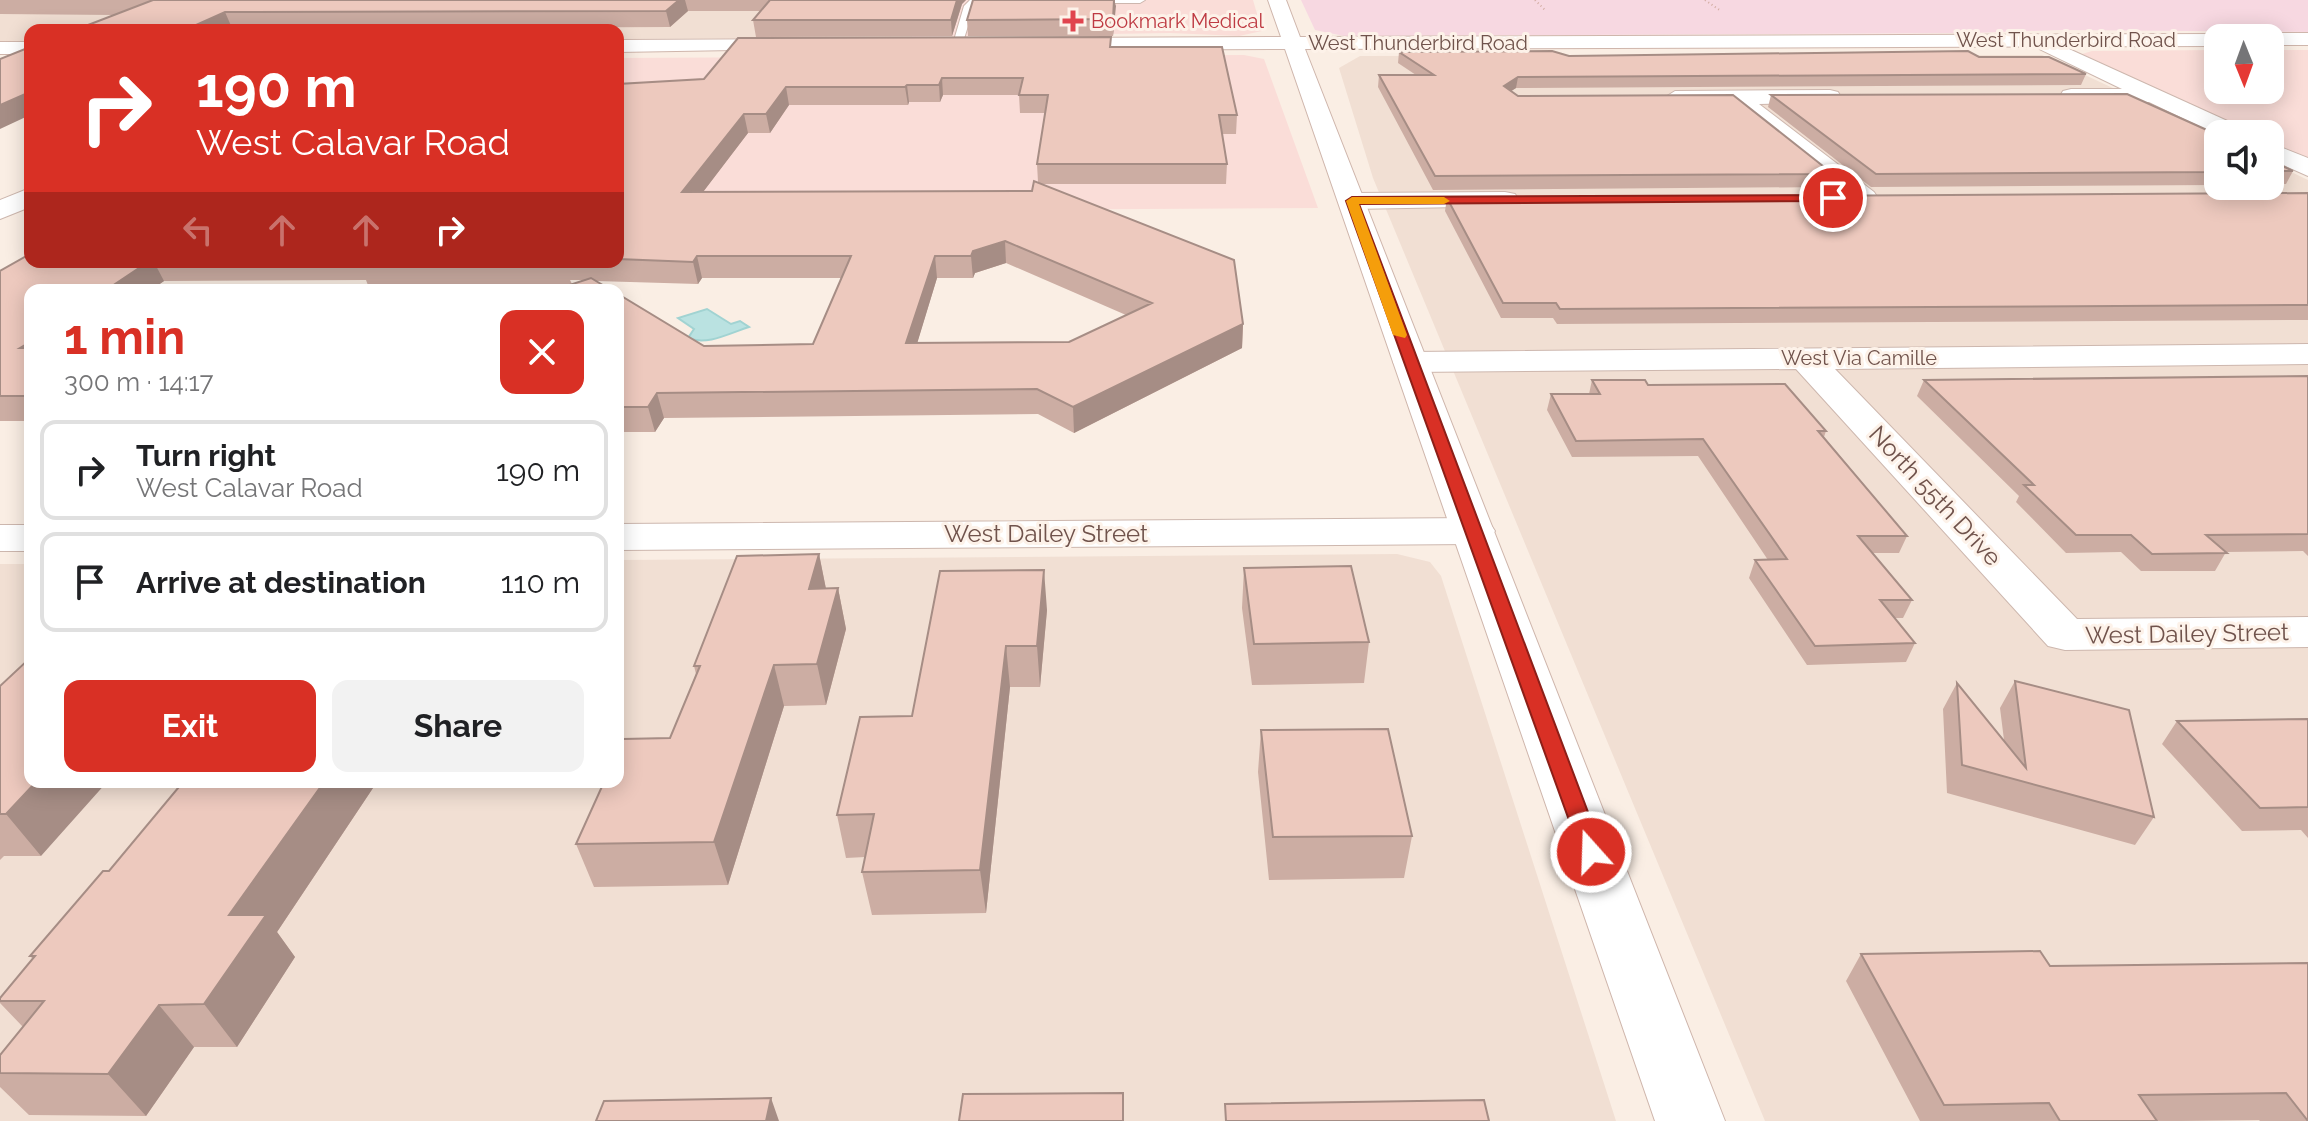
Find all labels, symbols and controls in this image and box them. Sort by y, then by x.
place label: Bookmark Medical [1091,9,1265,33]
marker: Bookmark Medical [1062,10,1084,32]
north arrow [2204,24,2284,104]
map controls [2204,24,2284,200]
street label: West Thunderbird Road [1956,28,2176,52]
street label: West Thunderbird Road [1308,31,1528,55]
text: 190 m [196,54,357,120]
icon: right [64,56,168,160]
button: sound [2204,120,2284,200]
text: West Calavar Road [196,121,510,163]
pin [1799,164,1867,232]
icon: arrive [1811,176,1855,220]
icon: left [176,208,220,252]
icon: ahead [260,208,304,252]
icon: ahead [344,208,388,252]
icon: right [428,208,472,252]
text: 1 min [64,309,185,365]
button: close [500,310,584,394]
street label: West Via Camille [1781,346,1937,370]
text: 300 m · 14:17 [64,367,214,397]
street label: North 55th Drive [1863,420,2008,572]
text: Turn right [136,438,276,473]
icon: right [68,448,112,492]
text: 190 m [496,453,580,488]
text: West Calavar Road [136,473,363,503]
street label: West Dailey Street [944,519,1148,548]
icon: arrive [68,560,112,604]
text: Arrive at destination [136,565,426,600]
text: 110 m [501,565,580,600]
street label: West Dailey Street [2085,617,2289,650]
button: Exit [64,680,316,772]
button: Share [332,680,584,772]
position arrow [1549,810,1633,894]

